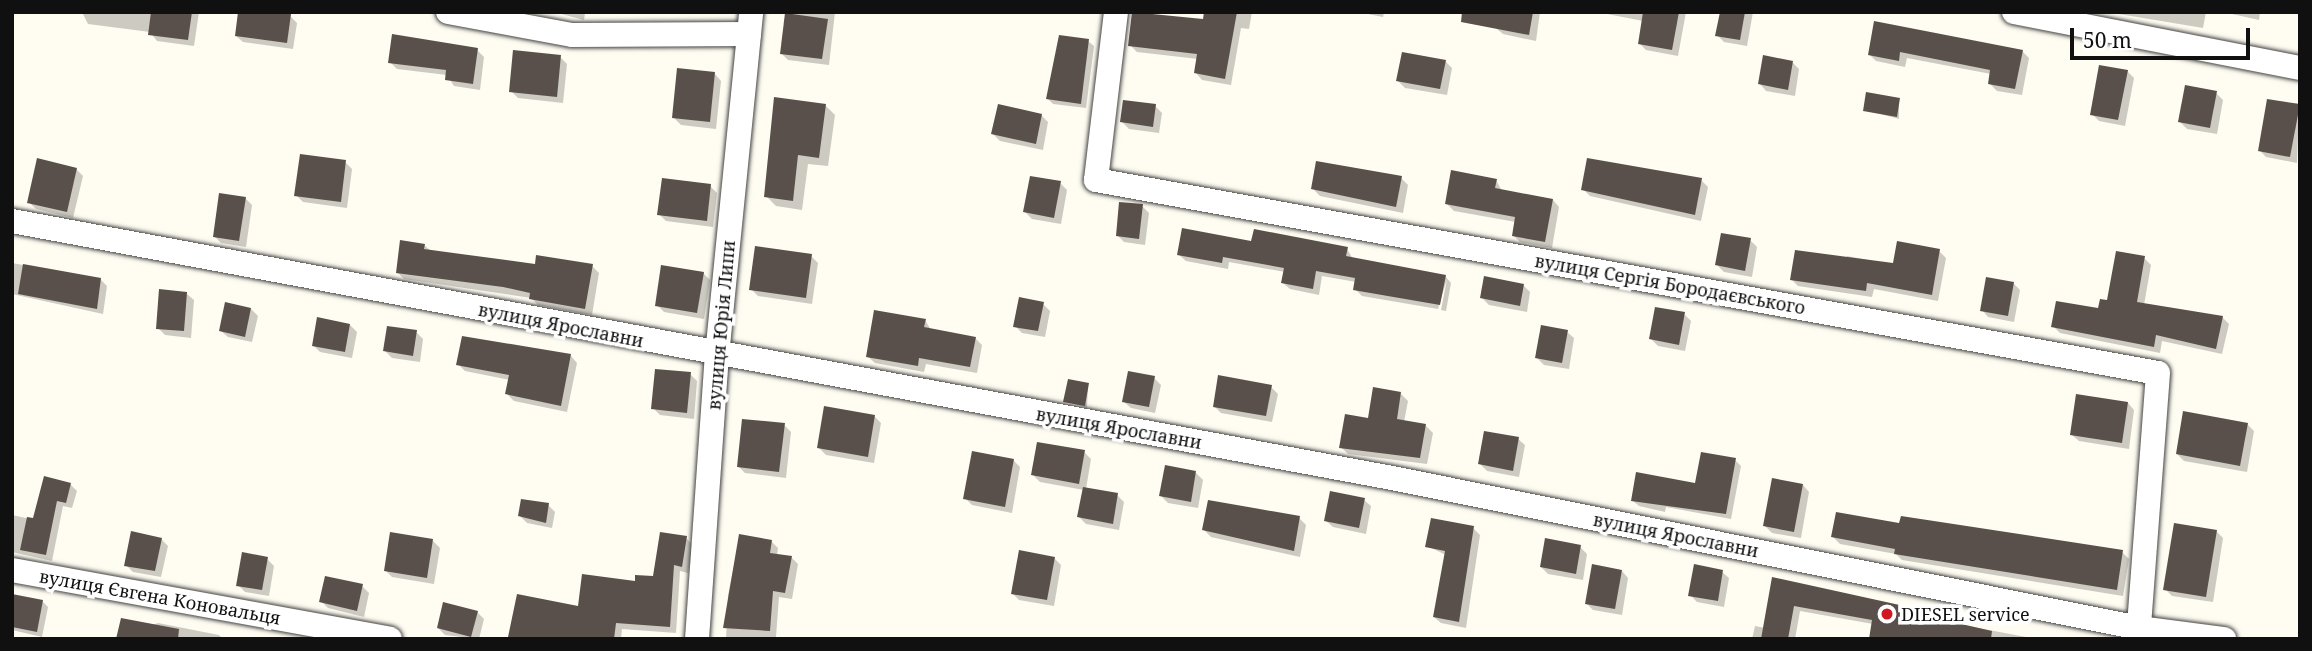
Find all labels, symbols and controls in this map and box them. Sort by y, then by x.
scale bar [2074,14,2254,58]
text: 50 m [2083,26,2132,54]
street label: вулиця Юрія Липи [703,239,739,411]
street label: вулиця Сергія Бородаєвського [1533,250,1807,318]
street label: вулиця Ярославни [476,298,646,352]
street label: вулиця Ярославни [1034,403,1204,453]
street label: вулиця Ярославни [1591,508,1761,562]
street label: вулиця Євгена Коновальця [37,565,283,629]
place label: DIESEL service [1901,603,2030,625]
marker: DIESEL service [1879,606,1895,622]

